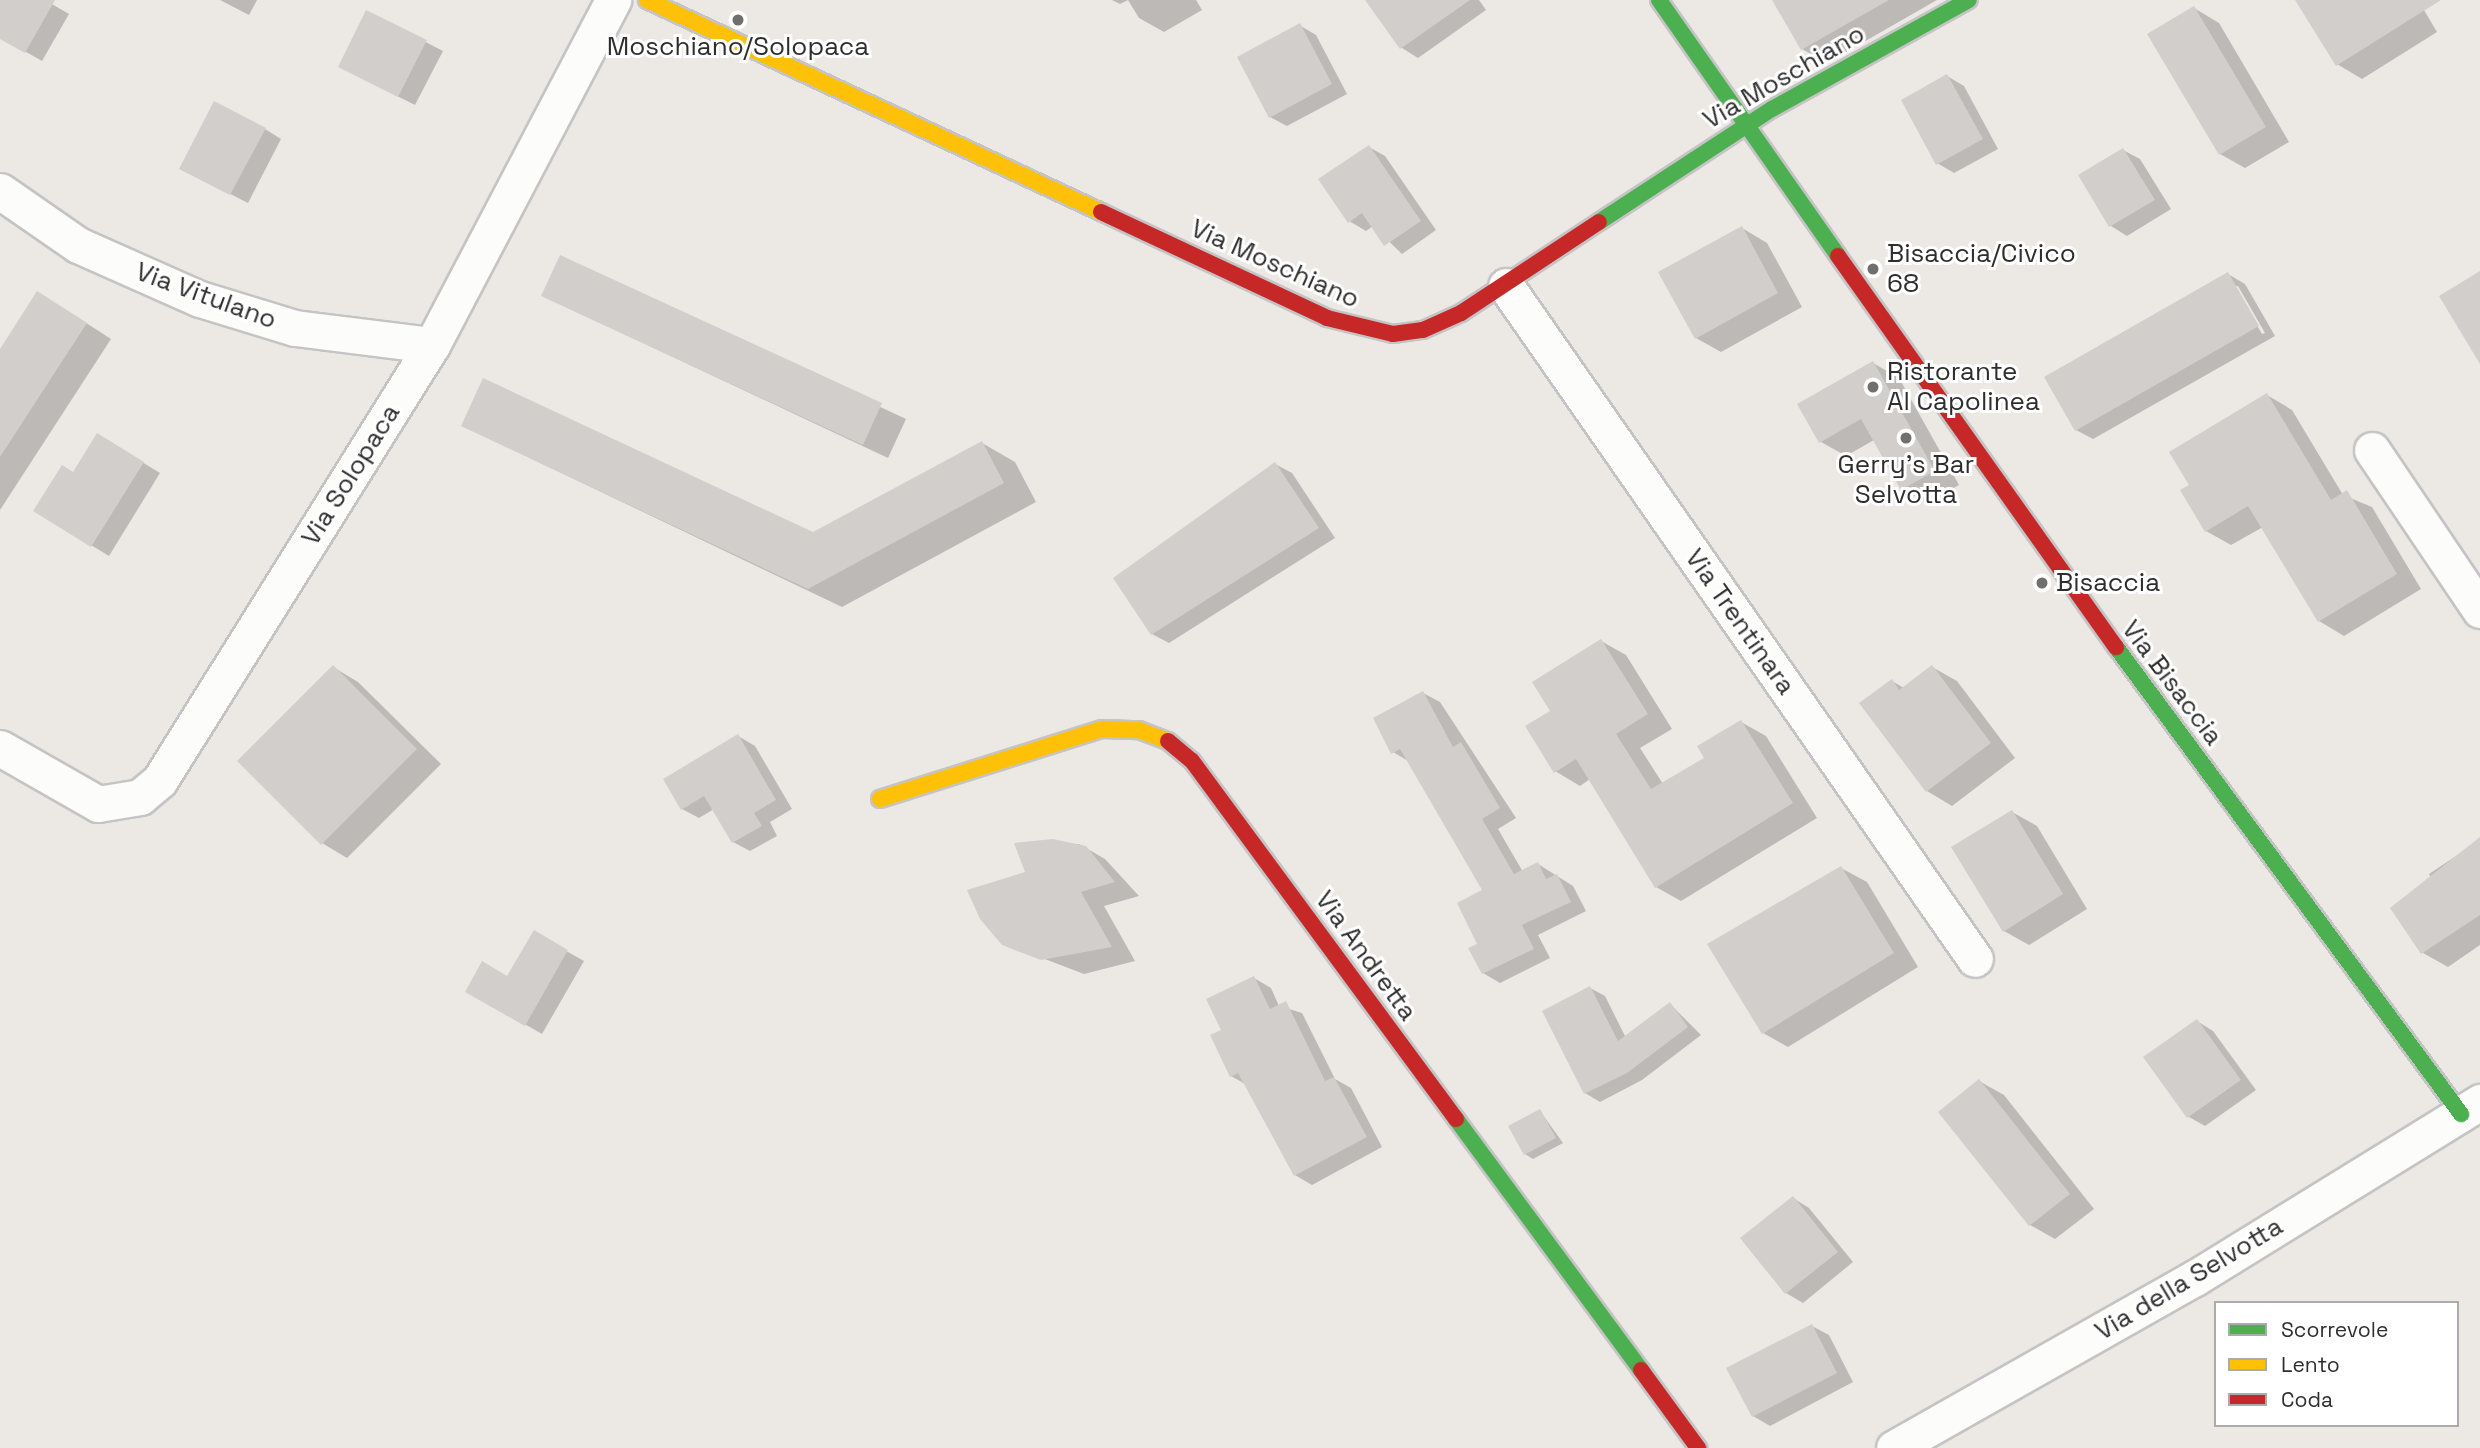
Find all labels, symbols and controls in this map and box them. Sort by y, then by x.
marker: Moschiano/Solopaca [730,12,746,28]
street label: Via Moschiano [1698,18,1870,136]
place label: Moschiano/Solopaca [607,31,869,63]
street label: Via Moschiano [1186,213,1364,315]
place label: Bisaccia/Civico 68 [1887,238,2076,300]
street label: Via Vitulano [131,256,281,336]
marker: Bisaccia/Civico 68 [1865,261,1881,277]
place label: Ristorante Al Capolinea [1887,356,2040,418]
marker: Ristorante Al Capolinea [1865,379,1881,395]
street label: Via Solopaca [295,399,407,551]
marker: Gerry's Bar Selvotta [1898,430,1914,446]
place label: Gerry's Bar Selvotta [1838,449,1974,510]
street label: Via Trentinara [1678,543,1802,701]
place label: Bisaccia [2056,567,2160,599]
marker: Bisaccia [2034,575,2050,591]
street label: Via Bisaccia [2115,614,2229,752]
street label: Via Andretta [1308,885,1424,1027]
street label: Via della Selvotta [2090,1211,2288,1347]
legend [2214,1301,2459,1427]
text: Scorrevole [2281,1316,2388,1343]
text: Lento [2281,1351,2340,1378]
text: Coda [2281,1386,2333,1413]

